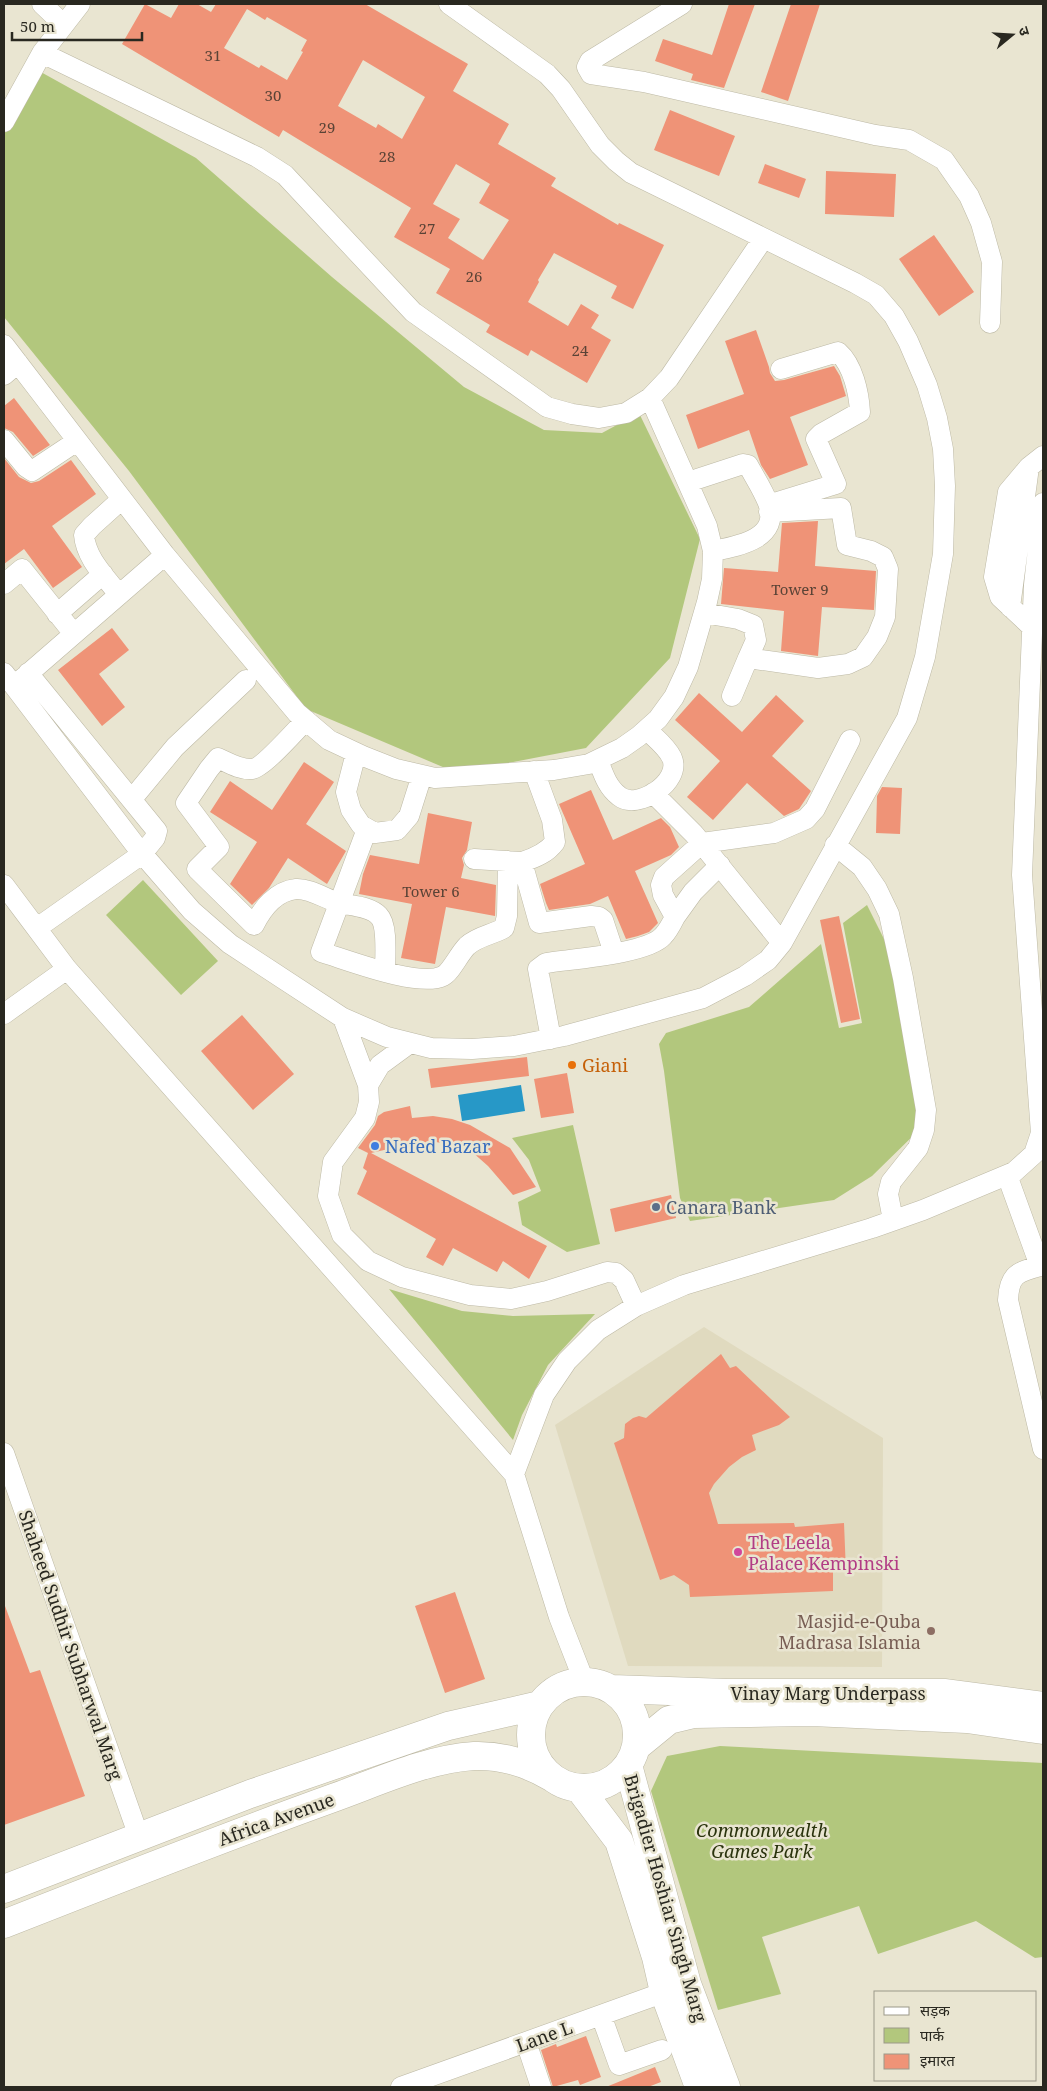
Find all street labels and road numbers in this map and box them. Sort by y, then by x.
street label: Shaheed Sudhir Subharwal Marg [13,1507,129,1783]
street label: Vinay Marg Underpass [730,1681,926,1705]
street label: Brigadier Hoshiar Singh Marg [619,1771,713,2025]
street label: Africa Avenue [215,1787,337,1851]
street label: Lane L [512,2015,576,2057]

